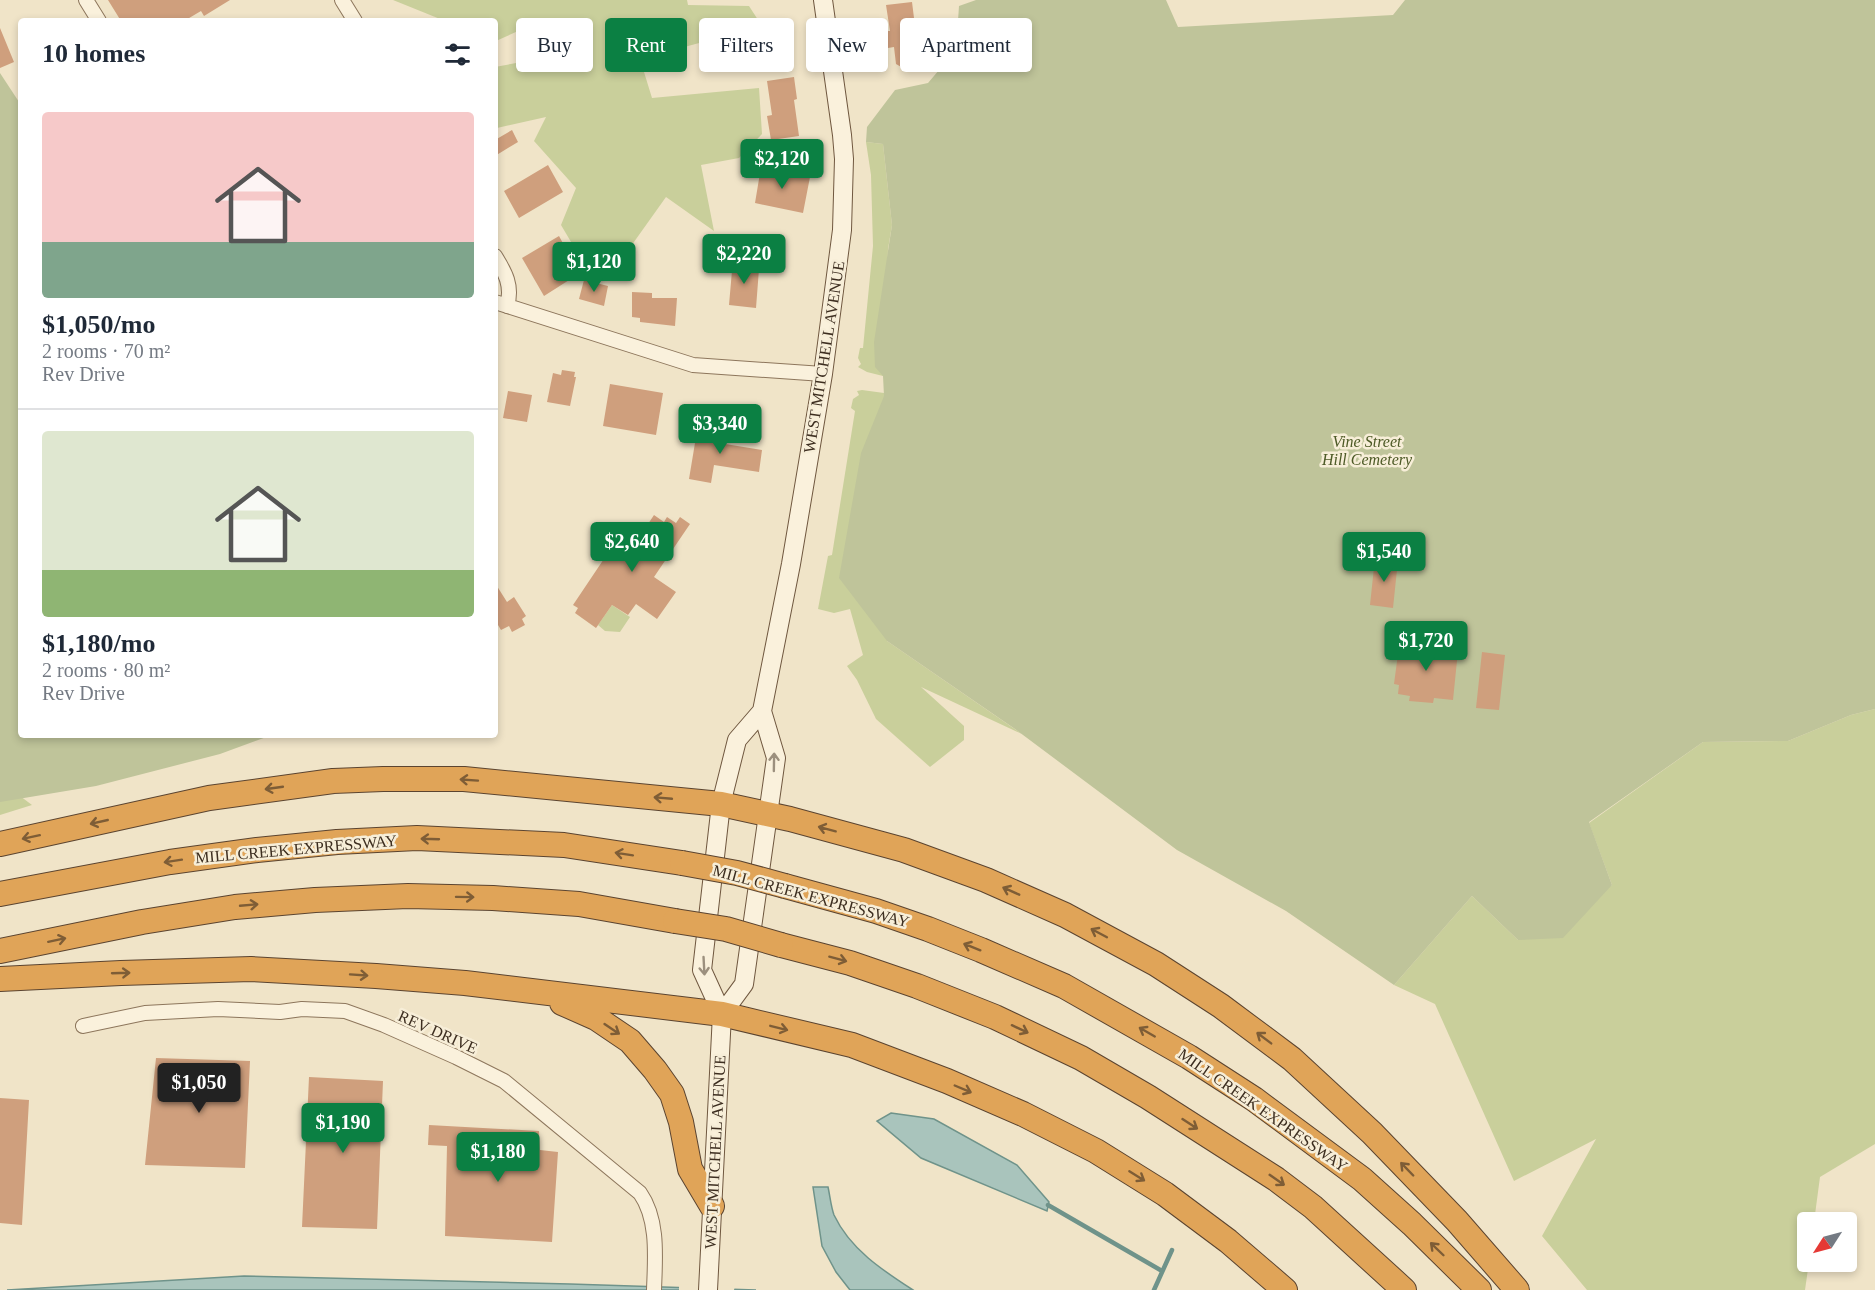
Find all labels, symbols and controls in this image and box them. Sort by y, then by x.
chip: Buy [516,18,593,72]
chip: Rent [605,18,687,72]
chip: Filters [699,18,794,72]
chip: New [806,18,888,72]
chip: Apartment [900,18,1032,72]
icon: filters [441,38,474,71]
text: 10 homes [42,39,145,68]
pin: $2,120 [733,139,831,190]
text: $2,120 [755,147,810,169]
icon: home [204,151,312,259]
pin: $2,220 [695,234,793,285]
pin: $1,120 [545,242,643,293]
text: $2,220 [717,242,772,264]
text: $1,120 [567,250,622,272]
street label: WEST MITCHELL AVENUE [800,260,848,454]
text: $1,050/mo [42,310,155,339]
text: 2 rooms · 70 m² [42,340,170,362]
text: Rev Drive [42,363,125,385]
pin: $3,340 [671,404,769,455]
text: $3,340 [693,412,748,434]
park label: Vine Street Hill Cemetery [1321,433,1413,469]
icon: home [204,470,312,578]
pin: $2,640 [583,522,681,573]
text: $2,640 [605,530,660,552]
pin: $1,540 [1335,532,1433,583]
text: $1,540 [1357,540,1412,562]
pin: $1,720 [1377,621,1475,672]
text: $1,180/mo [42,629,155,658]
text: $1,720 [1399,629,1454,651]
text: 2 rooms · 80 m² [42,659,170,681]
text: Rev Drive [42,682,125,704]
one-way arrow [769,753,780,772]
one-way arrow [459,774,479,785]
one-way arrow [265,783,285,794]
one-way arrow [654,792,673,803]
one-way arrow [90,817,109,829]
one-way arrow [818,823,837,834]
one-way arrow [22,832,42,843]
street label: MILL CREEK EXPRESSWAY [194,832,398,866]
one-way arrow [420,833,440,844]
one-way arrow [614,849,634,860]
one-way arrow [164,856,183,867]
street label: MILL CREEK EXPRESSWAY [711,862,911,931]
one-way arrow [1003,885,1021,896]
one-way arrow [454,891,474,903]
one-way arrow [239,900,259,911]
one-way arrow [1091,927,1108,939]
one-way arrow [48,933,67,945]
one-way arrow [963,941,982,952]
one-way arrow [828,954,847,966]
one-way arrow [698,956,709,975]
one-way arrow [111,967,131,979]
one-way arrow [348,970,368,981]
street label: REV DRIVE [396,1007,480,1057]
one-way arrow [769,1022,788,1034]
one-way arrow [603,1023,620,1035]
one-way arrow [1010,1023,1028,1035]
one-way arrow [1139,1026,1156,1038]
one-way arrow [1256,1031,1272,1044]
street label: MILL CREEK EXPRESSWAY [1175,1045,1351,1175]
street label: WEST MITCHELL AVENUE [701,1055,729,1249]
pin: $1,050 [150,1063,248,1114]
text: $1,050 [172,1071,227,1093]
one-way arrow [954,1083,972,1095]
pin: $1,190 [294,1103,392,1154]
text: $1,190 [316,1111,371,1133]
one-way arrow [1181,1119,1198,1131]
pin: $1,180 [449,1132,547,1183]
text: $1,180 [471,1140,526,1162]
one-way arrow [1400,1162,1414,1177]
one-way arrow [1128,1171,1145,1183]
one-way arrow [1268,1174,1284,1186]
north arrow [1797,1212,1857,1272]
map controls [1797,1212,1857,1272]
one-way arrow [1430,1241,1445,1256]

